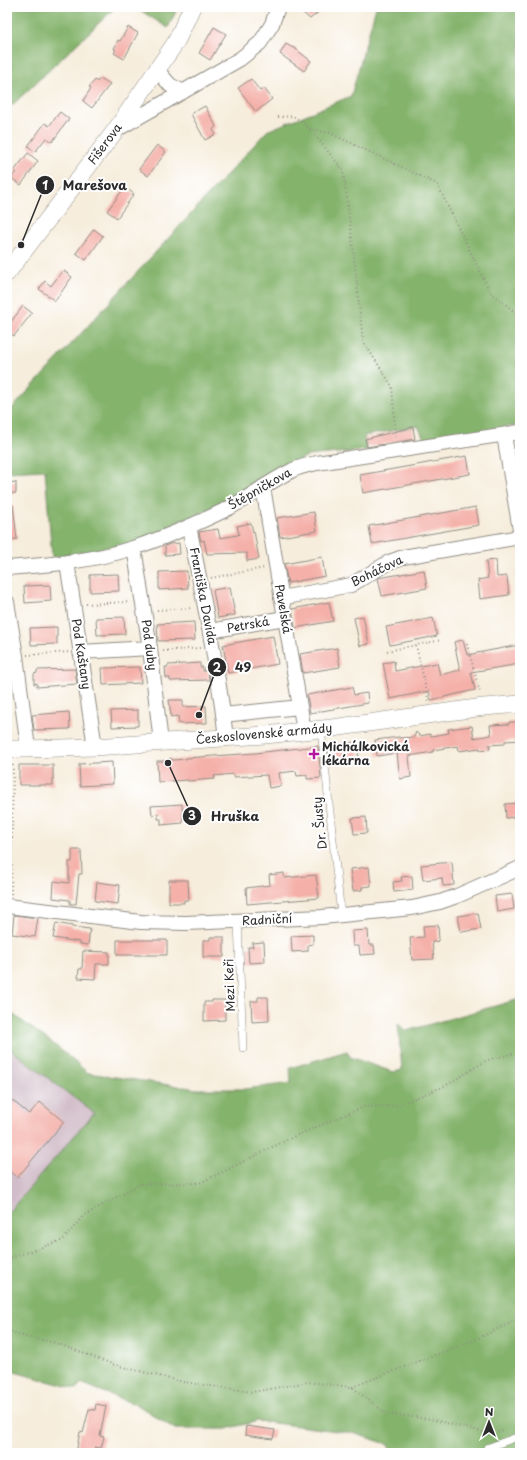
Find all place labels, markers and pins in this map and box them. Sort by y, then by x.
callout: Marešova [35,173,136,198]
callout: 49 [207,655,259,680]
place label: Michálkovická lékárna [322,737,409,769]
marker: Michálkovická lékárna [309,749,319,759]
callout: Hruška [182,804,267,829]

